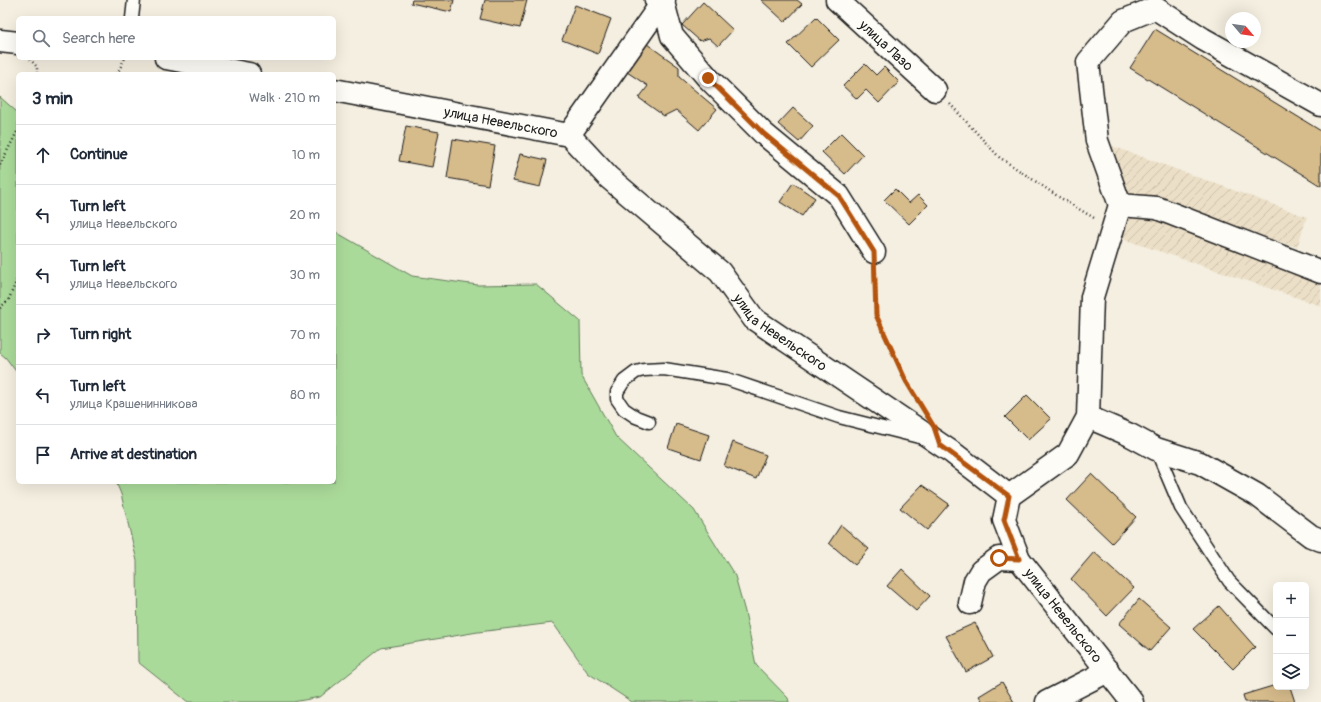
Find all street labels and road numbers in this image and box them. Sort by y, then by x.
street label: улица Лазо [855,16,917,75]
street label: улица Невельского [442,103,560,142]
street label: улица Невельского [729,290,830,375]
street label: улица Невельского [1020,564,1106,667]

